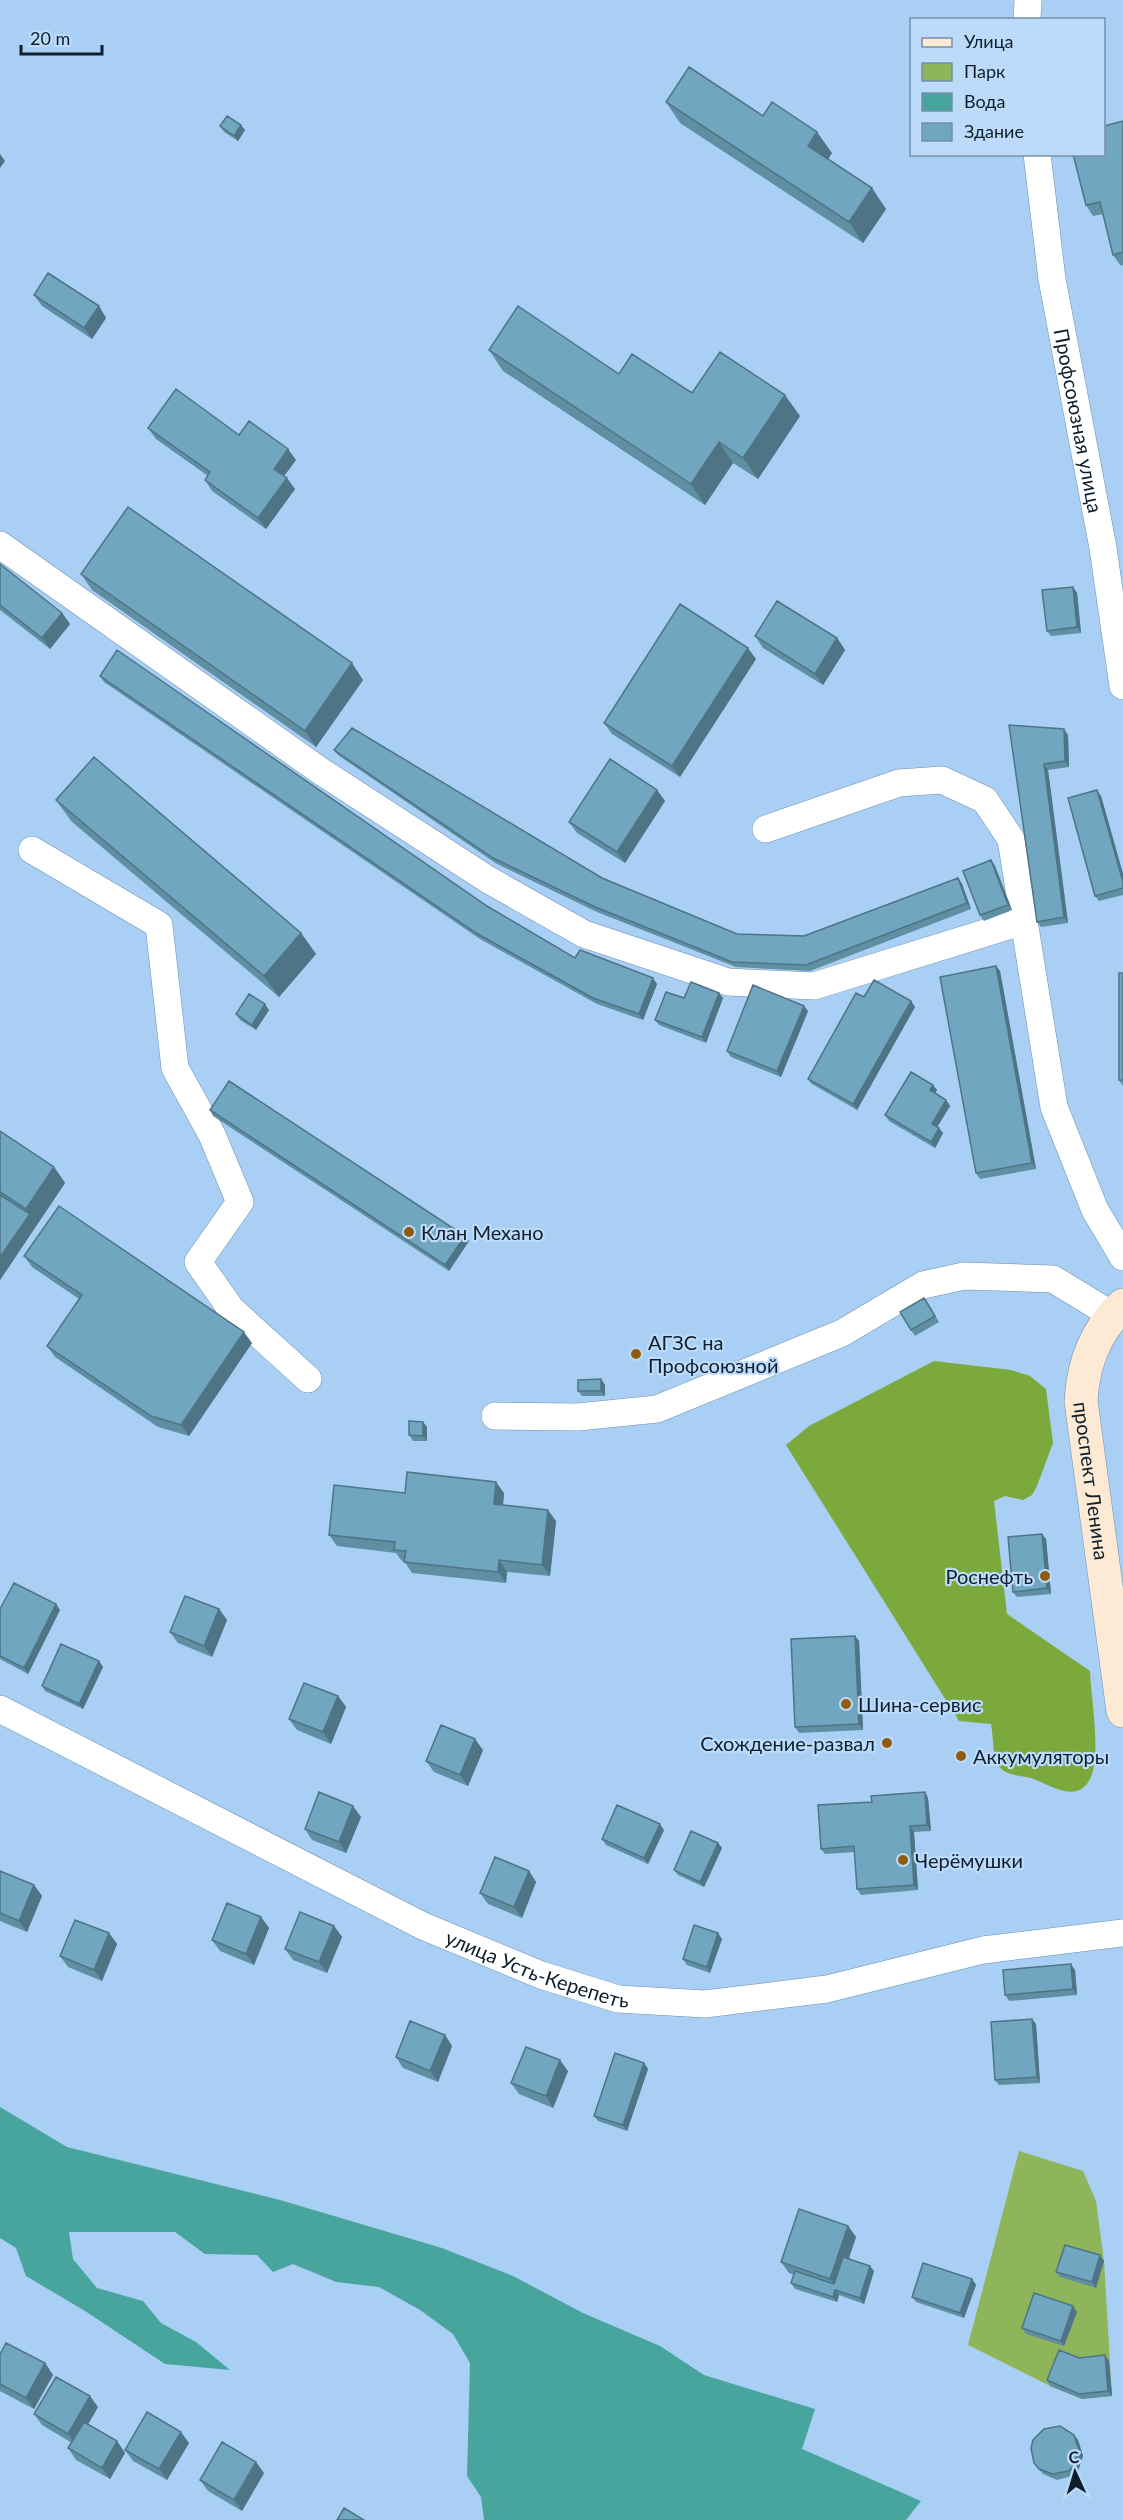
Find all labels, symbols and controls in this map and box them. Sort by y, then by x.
scale bar [21,18,102,56]
legend [910,18,1105,156]
text: 20 m [30,27,70,49]
text: Улица [964,30,1014,52]
text: Парк [964,60,1006,82]
text: Вода [964,90,1005,112]
text: Здание [964,120,1024,142]
street label: Профсоюзная улица [1050,326,1108,515]
place label: Клан Механо [421,1220,544,1244]
marker: Клан Механо [402,1225,416,1239]
place label: АГЗС на Профсоюзной [648,1330,778,1377]
marker: АГЗС на Профсоюзной [629,1347,643,1361]
street label: проспект Ленина [1069,1400,1114,1561]
place label: Роснефть [945,1564,1033,1588]
marker: Роснефть [1038,1569,1052,1583]
place label: Шина-сервис [858,1692,982,1716]
marker: Шина-сервис [839,1697,853,1711]
place label: Схождение-развал [700,1731,875,1755]
marker: Схождение-развал [880,1736,894,1750]
place label: Аккумуляторы [973,1744,1109,1768]
marker: Аккумуляторы [954,1749,968,1763]
place label: Черёмушки [915,1848,1023,1872]
marker: Черёмушки [896,1853,910,1867]
street label: улица Усть-Керепеть [442,1925,629,2012]
north arrow [1045,2442,1105,2502]
text: С [1068,2447,1080,2466]

